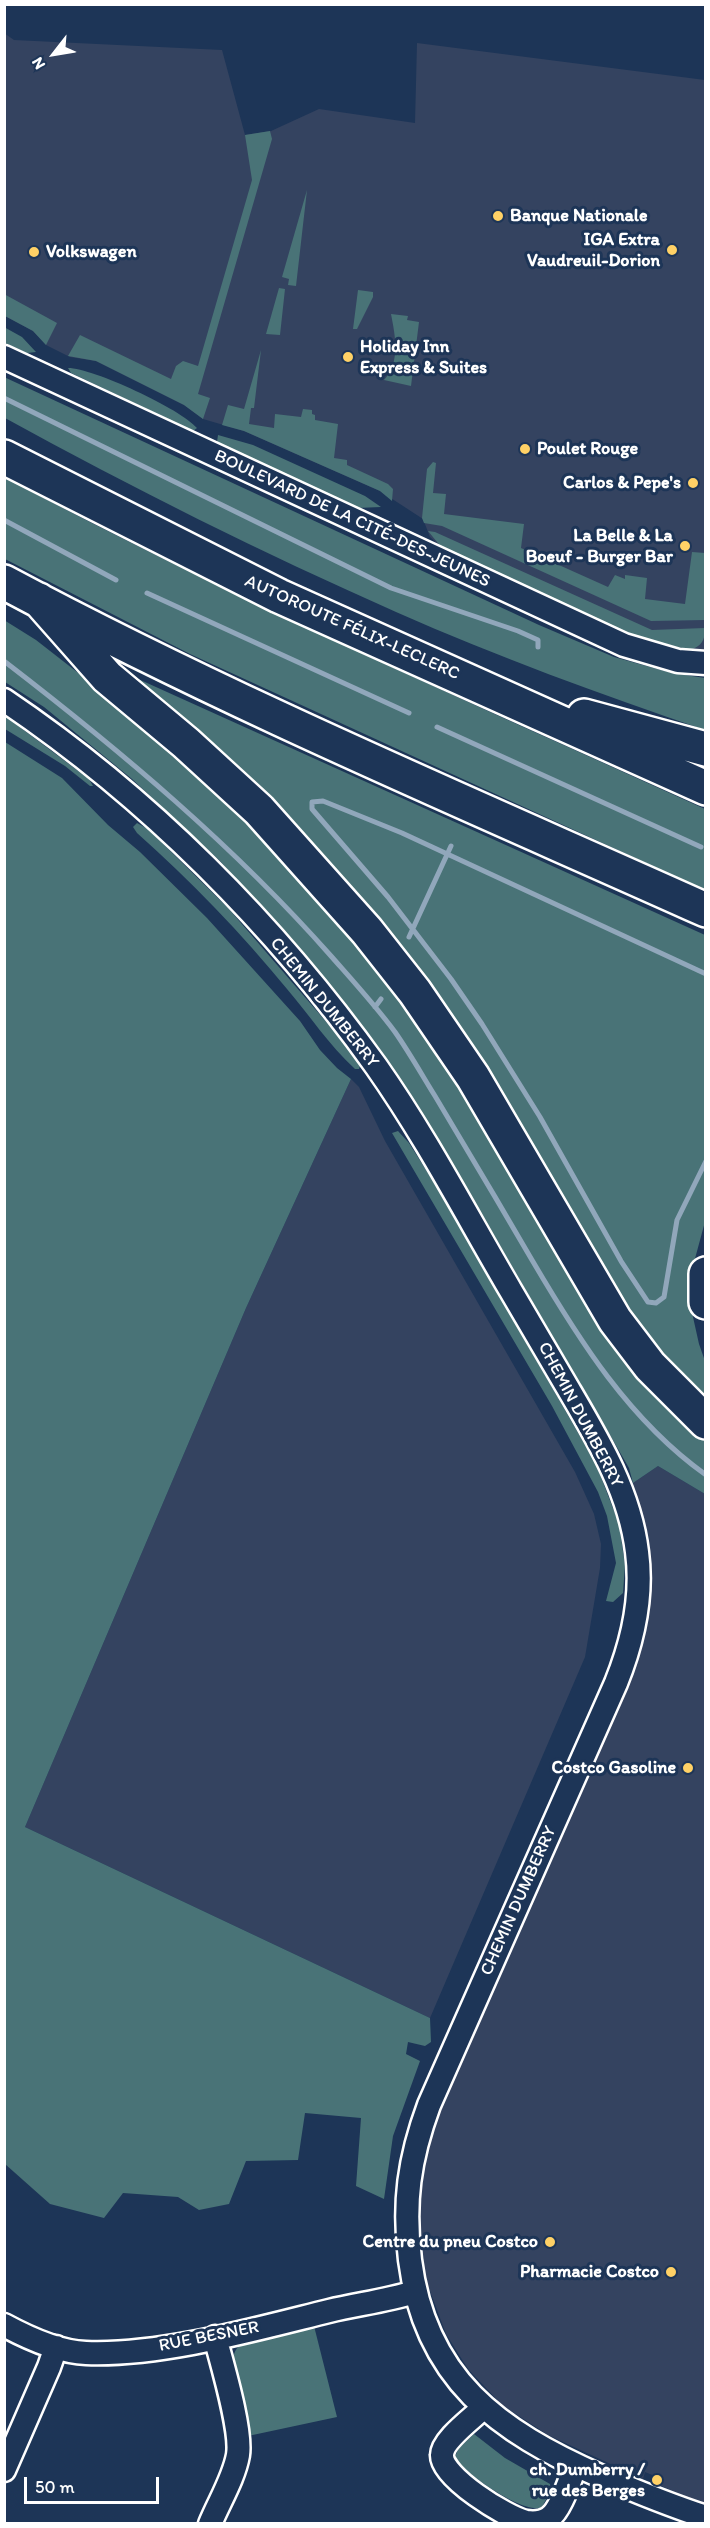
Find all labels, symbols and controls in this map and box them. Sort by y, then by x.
north arrow [24,24,84,84]
text: N [27,54,49,73]
place label: Banque Nationale [510,205,648,227]
marker: Banque Nationale [491,209,505,223]
place label: IGA Extra Vaudreuil-Dorion [527,229,660,272]
place label: Volkswagen [46,241,137,263]
marker: IGA Extra Vaudreuil-Dorion [665,243,679,257]
marker: Volkswagen [27,245,41,259]
place label: Holiday Inn Express & Suites [360,336,487,378]
marker: Holiday Inn Express & Suites [341,350,355,364]
place label: Poulet Rouge [537,438,638,460]
marker: Poulet Rouge [518,442,532,456]
street label: BOULEVARD DE LA CITÉ-DES-JEUNES [211,445,493,593]
place label: Carlos & Pepe's [563,472,681,494]
marker: Carlos & Pepe's [686,476,700,490]
place label: La Belle & La Boeuf - Burger Bar [526,525,673,568]
marker: La Belle & La Boeuf - Burger Bar [678,539,692,553]
street label: AUTOROUTE FÉLIX-LECLERC [241,571,463,685]
street label: CHEMIN DUMBERRY [265,933,383,1073]
street label: CHEMIN DUMBERRY [533,1339,627,1491]
place label: Costco Gasoline [551,1757,676,1779]
marker: Costco Gasoline [681,1761,695,1775]
street label: CHEMIN DUMBERRY [476,1823,562,1979]
place label: Centre du pneu Costco [363,2231,538,2253]
marker: Centre du pneu Costco [543,2235,557,2249]
place label: Pharmacie Costco [520,2261,659,2283]
marker: Pharmacie Costco [664,2265,678,2279]
street label: RUE BESNER [157,2317,261,2357]
place label: ch. Dumberry / rue des Berges [530,2459,645,2502]
scale bar [27,2465,162,2503]
marker: ch. Dumberry / rue des Berges [650,2473,664,2487]
text: 50 m [35,2476,75,2498]

